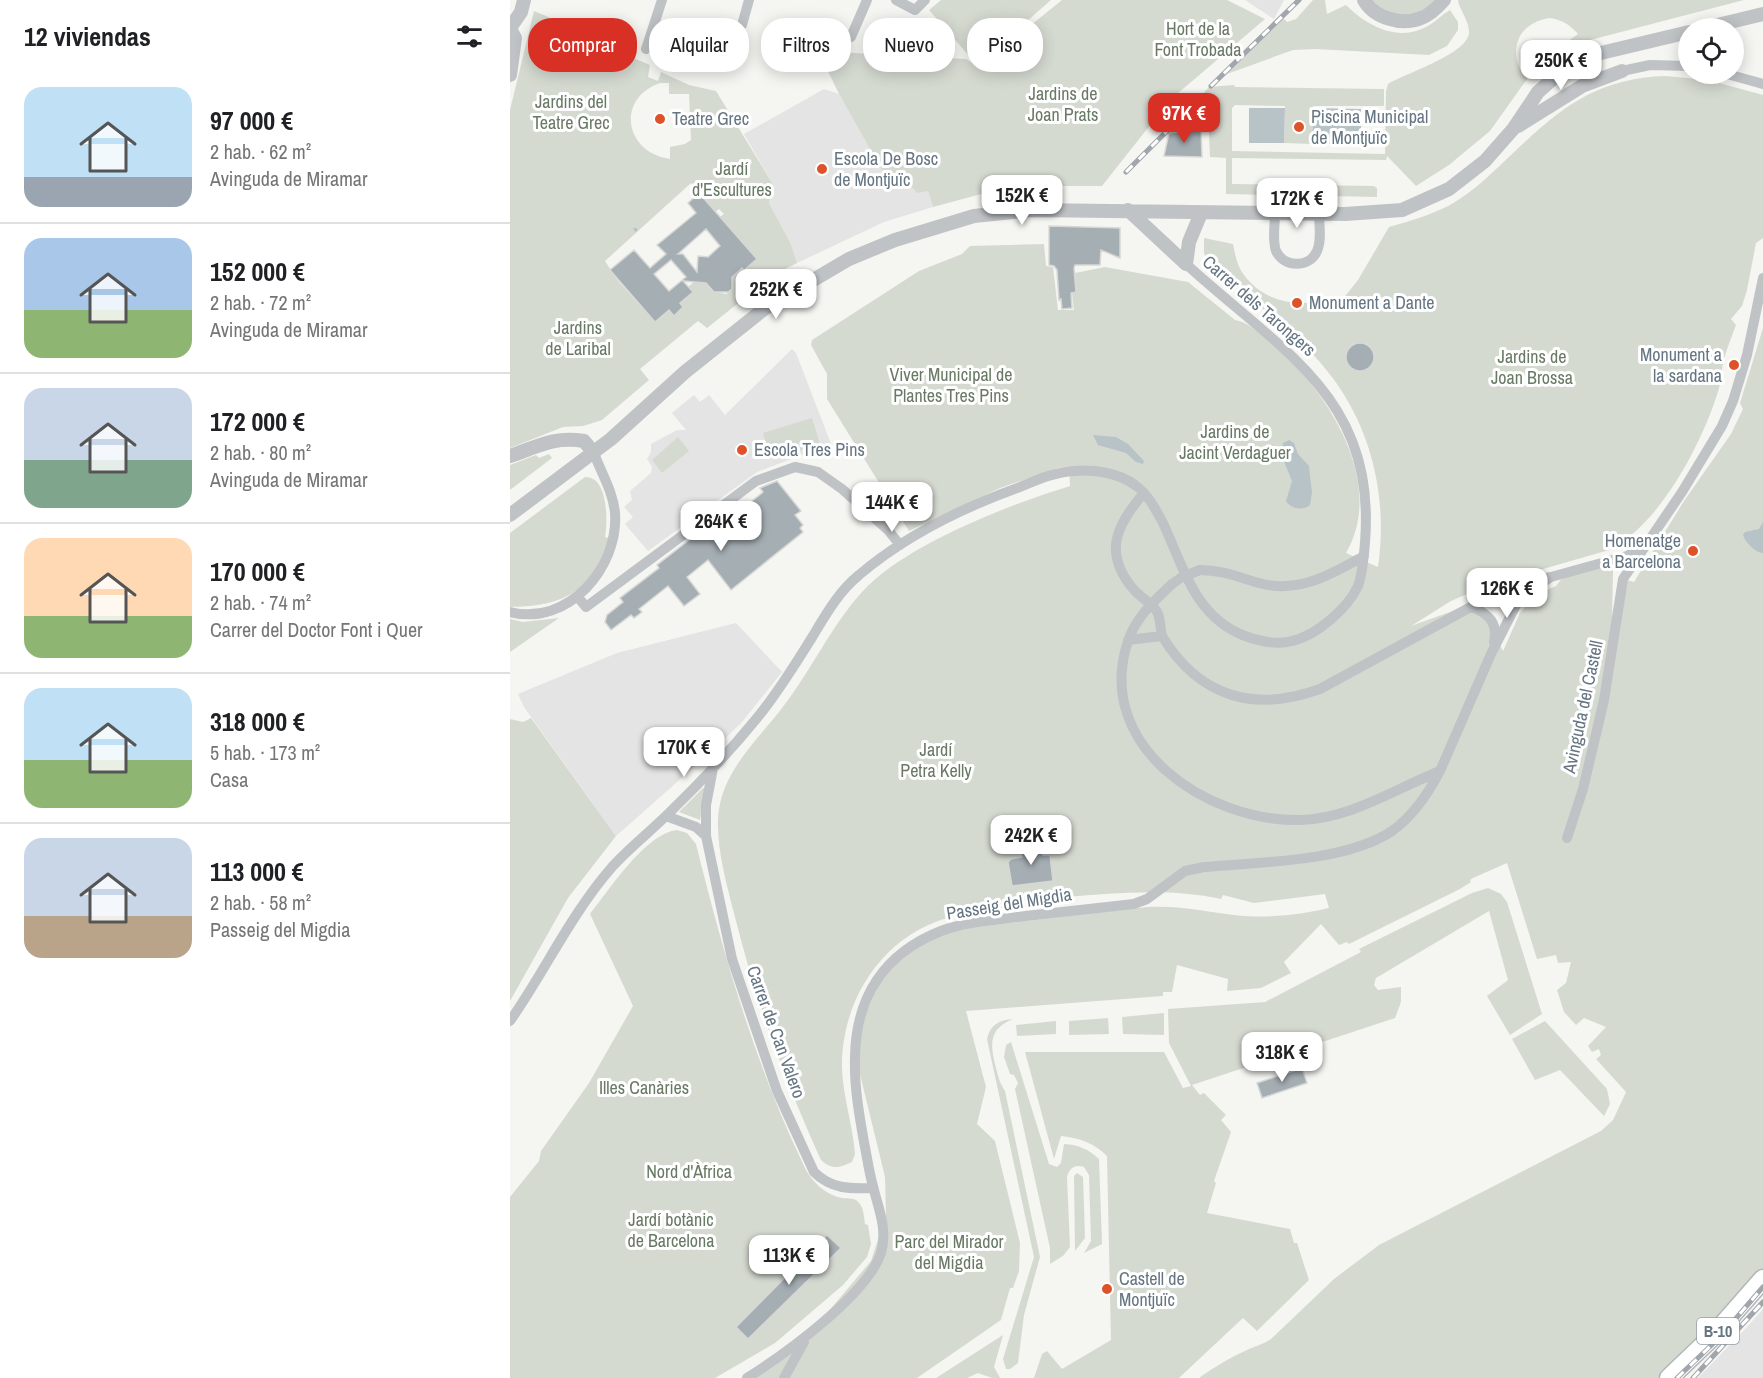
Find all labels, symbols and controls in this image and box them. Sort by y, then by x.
park label: Hort de la Font Trobada [1154,16,1242,62]
chip: Comprar [528,18,637,72]
chip: Alquilar [649,18,749,72]
chip: Filtros [761,18,851,72]
chip: Nuevo [863,18,955,72]
chip: Piso [967,18,1043,72]
map controls [1678,18,1744,84]
button: locate [1678,18,1744,84]
text: 12 viviendas [24,19,151,54]
icon: filters [453,20,486,53]
pin: 250K € [1512,40,1610,91]
text: 250K € [1535,46,1587,73]
park label: Jardins de Joan Prats [1028,81,1098,127]
park label: Jardins del Teatre Grec [532,89,610,135]
pin: 97K € [1142,93,1226,144]
text: 97K € [1162,99,1206,126]
text: 97 000 € [210,103,293,138]
place label: Piscina Municipal de Montjuïc [1311,104,1428,150]
place label: Teatre Grec [672,106,749,131]
icon: home [72,111,144,183]
marker: Teatre Grec [653,112,667,126]
marker: Piscina Municipal de Montjuïc [1292,120,1306,134]
text: 2 hab. · 62 m² [210,138,311,165]
place label: Escola De Bosc de Montjuïc [834,146,938,192]
park label: Jardí d'Escultures [692,156,772,202]
marker: Escola De Bosc de Montjuïc [815,162,829,176]
text: Avinguda de Miramar [210,165,367,192]
pin: 152K € [973,175,1071,226]
pin: 172K € [1248,178,1346,229]
text: 152K € [996,181,1048,208]
text: 172K € [1271,184,1323,211]
street label: Carrer dels Tarongers [1197,249,1321,362]
text: 152 000 € [210,254,305,289]
icon: home [72,262,144,334]
pin: 252K € [727,269,825,320]
text: 252K € [750,275,802,302]
text: 2 hab. · 72 m² [210,289,311,316]
place label: Monument a Dante [1309,290,1435,315]
marker: Monument a Dante [1290,296,1304,310]
park label: Jardins de Laribal [545,315,611,361]
text: Avinguda de Miramar [210,316,367,343]
place label: Monument a la sardana [1640,342,1722,388]
park label: Jardins de Joan Brossa [1491,344,1573,390]
marker: Monument a la sardana [1727,358,1741,372]
park label: Viver Municipal de Plantes Tres Pins [890,362,1012,408]
text: 172 000 € [210,404,305,439]
icon: home [72,412,144,484]
park label: Jardins de Jacint Verdaguer [1179,419,1291,465]
place label: Escola Tres Pins [754,437,865,462]
text: 2 hab. · 80 m² [210,439,311,466]
marker: Escola Tres Pins [735,443,749,457]
text: Avinguda de Miramar [210,466,367,493]
pin: 144K € [843,482,941,533]
text: 144K € [866,488,918,515]
pin: 264K € [672,501,770,552]
text: 264K € [695,507,747,534]
place label: Homenatge a Barcelona [1602,528,1681,574]
marker: Homenatge a Barcelona [1686,544,1700,558]
text: 170 000 € [210,554,305,589]
icon: home [72,562,144,634]
pin: 126K € [1458,568,1556,619]
text: 126K € [1481,574,1533,601]
text: 2 hab. · 74 m² [210,589,311,616]
text: Carrer del Doctor Font i Quer [210,616,422,643]
street label: Avinguda del Castell [1556,638,1609,777]
text: 318 000 € [210,704,305,739]
icon: home [72,712,144,784]
pin: 170K € [635,727,733,778]
text: 170K € [658,733,710,760]
park label: Jardí Petra Kelly [900,737,972,783]
text: 5 hab. · 173 m² [210,739,320,766]
text: Casa [210,766,248,793]
pin: 242K € [982,815,1080,866]
text: 242K € [1005,821,1057,848]
text: 113 000 € [210,854,304,889]
icon: home [72,862,144,934]
street label: Passeig del Migdia [945,881,1073,926]
text: 2 hab. · 58 m² [210,889,311,916]
text: Passeig del Migdia [210,916,350,943]
street label: Carrer de Can Valero [741,962,812,1102]
pin: 318K € [1233,1032,1331,1083]
text: 318K € [1256,1038,1308,1065]
park label: Illes Canàries [599,1075,689,1100]
park label: Nord d'Àfrica [646,1159,732,1184]
park label: Jardí botànic de Barcelona [628,1207,714,1253]
park label: Parc del Mirador del Migdia [894,1229,1004,1275]
pin: 113K € [740,1235,838,1286]
text: 113K € [763,1241,815,1268]
place label: Castell de Montjuïc [1119,1266,1185,1312]
marker: Castell de Montjuïc [1100,1282,1114,1296]
road number: B-10 [1697,1318,1739,1344]

